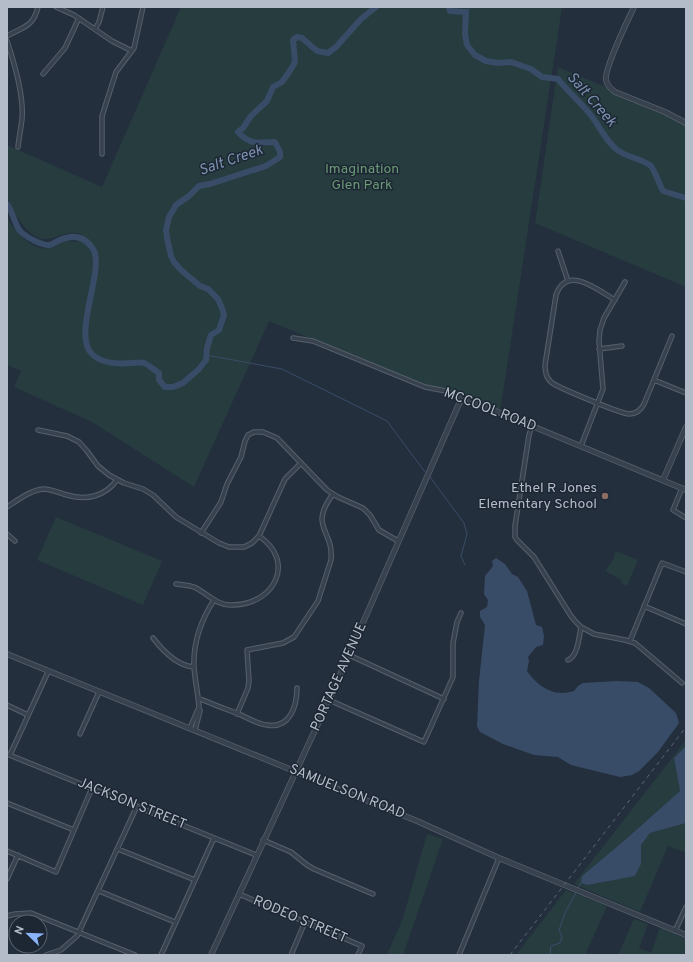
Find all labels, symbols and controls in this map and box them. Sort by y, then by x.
water label: Salt Creek [562,69,620,132]
water label: Salt Creek [196,141,266,181]
park label: Imagination Glen Park [325,161,399,194]
street label: MCCOOL ROAD [441,385,539,435]
place label: Ethel R Jones Elementary School [478,480,597,513]
marker: Ethel R Jones Elementary School [600,491,610,501]
street label: PORTAGE AVENUE [307,620,371,734]
street label: SAMUELSON ROAD [287,761,407,823]
street label: JACKSON STREET [75,774,189,834]
street label: RODEO STREET [250,892,350,948]
north arrow [8,914,48,954]
text: N [12,924,28,937]

